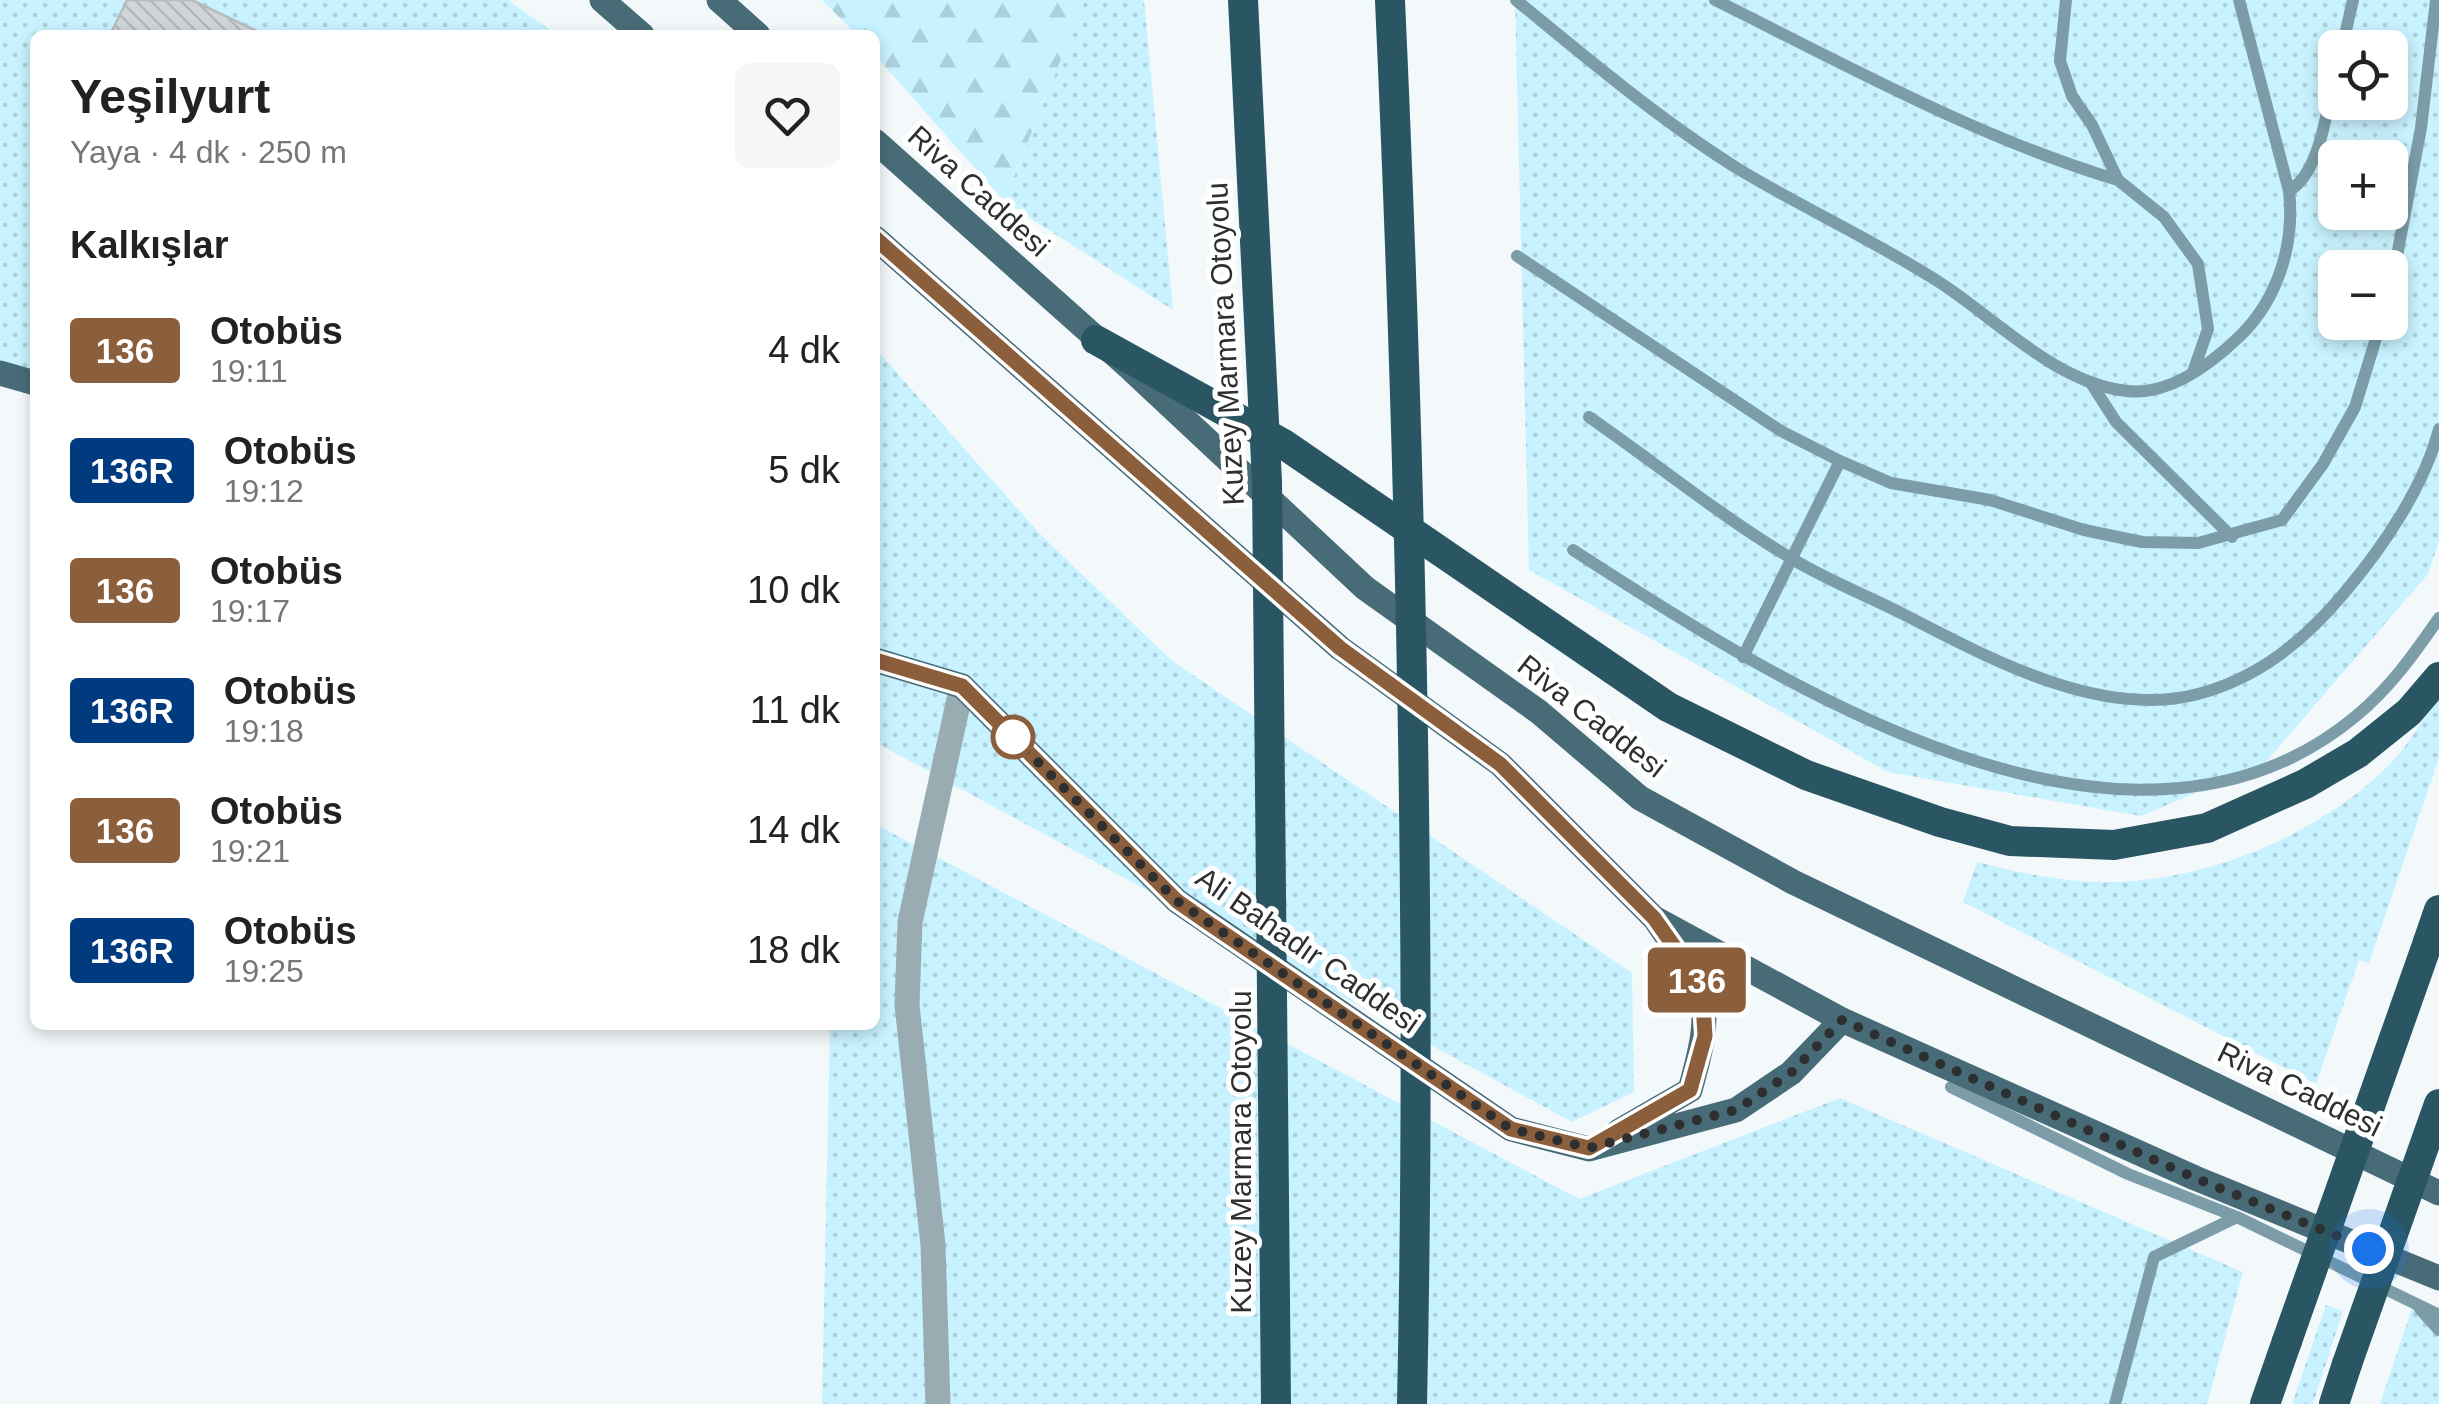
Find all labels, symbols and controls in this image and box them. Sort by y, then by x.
map controls [2318,30,2408,340]
button: locate [2318,30,2408,120]
button: heart [735,63,840,168]
text: Yeşilyurt [70,70,270,123]
street label: Riva Caddesi [902,119,1056,263]
text: Yaya · 4 dk · 250 m [70,134,347,170]
button: + [2318,140,2408,230]
street label: Kuzey Marmara Otoyolu [1200,182,1250,506]
text: Kalkışlar [70,224,228,266]
button: − [2318,250,2408,340]
text: Otobüs [210,310,343,352]
text: 4 dk [768,329,840,371]
text: 136 [96,331,154,370]
text: 19:11 [210,353,288,389]
text: Otobüs [224,430,357,472]
text: 5 dk [768,449,840,491]
text: 136R [90,451,174,490]
text: 19:12 [224,473,304,509]
text: Otobüs [210,550,343,592]
text: 10 dk [747,569,840,611]
text: 136 [96,571,154,610]
text: 19:17 [210,593,290,629]
street label: Riva Caddesi [1512,648,1672,784]
text: Otobüs [224,670,357,712]
text: 11 dk [750,689,840,731]
text: 136R [90,691,174,730]
text: 19:18 [224,713,304,749]
unlabelled marker [992,716,1034,758]
text: Otobüs [210,790,343,832]
text: 14 dk [747,809,840,851]
text: 136 [96,811,154,850]
text: 19:21 [210,833,290,869]
street label: Ali Bahadır Caddesi [1190,860,1426,1040]
text: Otobüs [224,910,357,952]
text: 18 dk [747,929,840,971]
text: 136R [90,931,174,970]
line badge: 136 [1640,948,1754,1012]
text: 19:25 [224,953,304,989]
text: 136 [1668,961,1726,1000]
street label: Kuzey Marmara Otoyolu [1224,990,1257,1314]
street label: Riva Caddesi [2213,1035,2387,1143]
your location [2344,1224,2394,1274]

